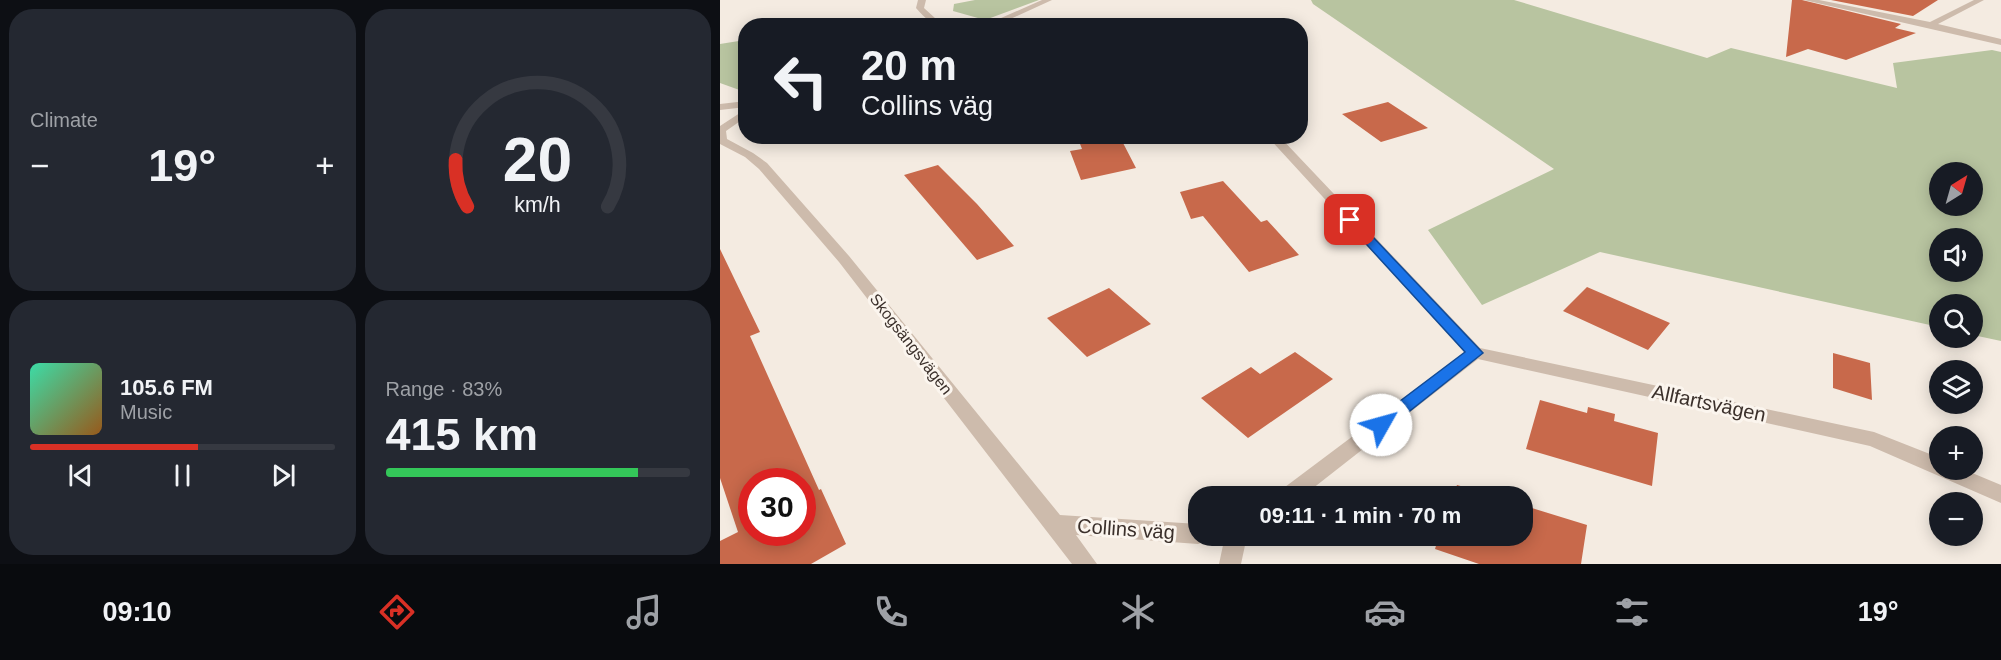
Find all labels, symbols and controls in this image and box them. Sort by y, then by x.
icon: left [762,42,840,120]
text: 20 m [861,42,957,89]
text: Collins väg [861,91,993,121]
text: Climate [30,109,98,131]
text: 20 [503,125,572,194]
text: 19° [148,140,216,191]
text: − [30,147,49,184]
text: + [315,147,335,184]
north arrow [1929,162,1983,216]
map controls [1929,162,1983,546]
text: km/h [515,193,561,217]
pin [1324,194,1375,245]
icon: arrive [1333,203,1366,236]
button: sound [1929,228,1983,282]
street label: Skogsängsvägen [867,290,955,398]
button: search [1929,294,1983,348]
button: layers [1929,360,1983,414]
text: 105.6 FM [120,375,213,400]
text: Range · 83% [386,378,502,400]
street label: Allfartsvägen [1650,380,1768,426]
position arrow [1349,393,1413,457]
text: Music [120,401,172,423]
text: 415 km [386,409,538,460]
button: + [1929,426,1983,480]
icon: previous [64,459,97,492]
icon: pause [166,459,199,492]
icon: next [267,459,300,492]
speed limit sign: 30 [738,468,816,546]
button: − [1929,492,1983,546]
text: 09:11 · 1 min · 70 m [1260,503,1461,528]
street label: Collins väg [1076,515,1176,543]
icon: directions [376,591,418,633]
icon: music [623,591,665,633]
icon: phone [870,591,912,633]
icon: climate [1117,591,1159,633]
icon: car [1364,591,1406,633]
icon: filters [1611,591,1653,633]
text: 09:10 [102,597,172,627]
text: 19° [1858,597,1898,627]

